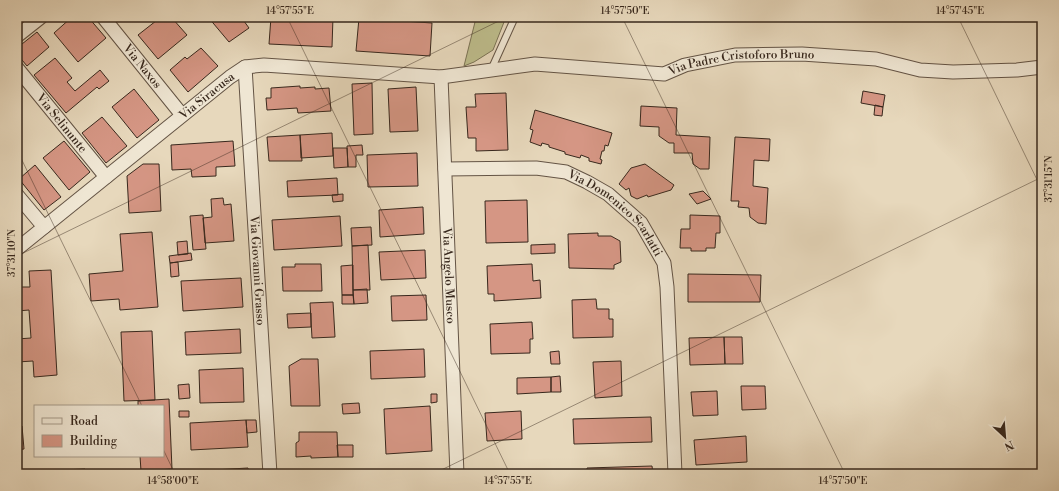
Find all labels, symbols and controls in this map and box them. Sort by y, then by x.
text: 14°57'55"E [266,5,314,17]
text: 14°57'50"E [601,5,650,17]
text: 14°57'45"E [936,5,984,17]
street label: Via Naxos [119,40,165,92]
street label: Via Padre Cristoforo Bruno [665,47,815,80]
street label: Via Siracusa [176,69,238,124]
street label: Via Selinunte [32,90,90,156]
text: 37°31'15"N [1043,155,1055,203]
street label: Via Domenico Scarlatti [564,166,666,259]
street label: Via Giovanni Grasso [246,214,268,326]
street label: Via Angelo Musco [439,226,458,325]
text: 37°31'10"N [6,229,18,277]
legend [34,405,164,457]
text: Road [70,414,98,429]
north arrow [985,417,1025,457]
text: Building [69,434,118,449]
text: N [1002,437,1016,453]
text: 14°58'00"E [147,475,199,487]
text: 14°57'55"E [484,475,532,487]
text: 14°57'50"E [819,475,868,487]

